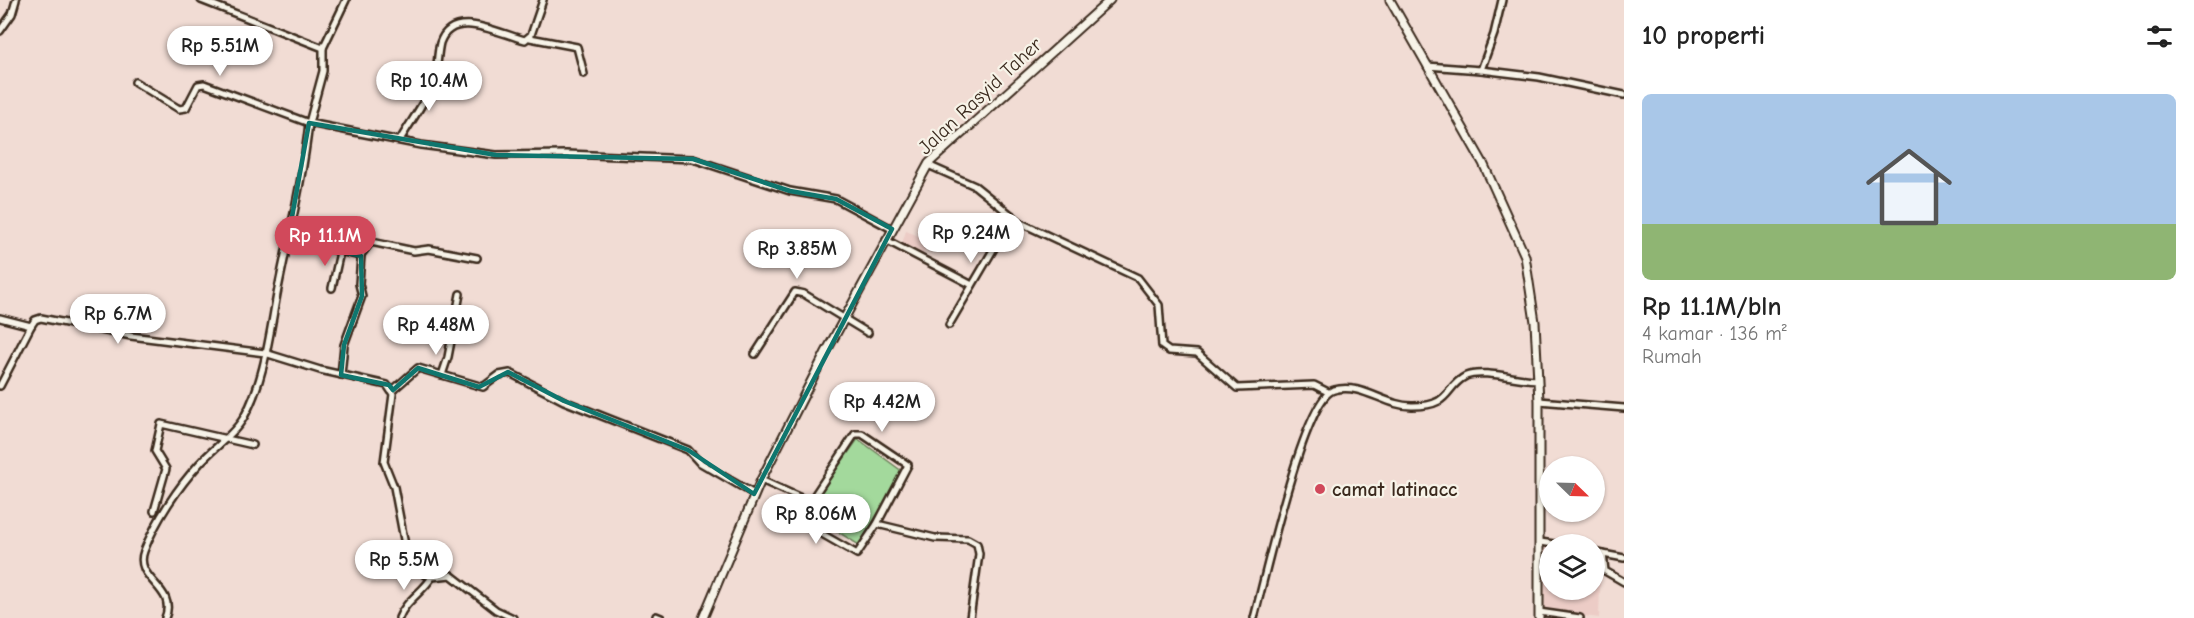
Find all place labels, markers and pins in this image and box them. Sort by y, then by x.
pin: Rp 5.51M [158,26,282,77]
pin: Rp 10.4M [367,61,491,112]
pin: Rp 9.24M [909,213,1033,264]
pin: Rp 11.1M [263,216,387,267]
pin: Rp 3.85M [735,229,859,280]
pin: Rp 6.7M [63,294,173,345]
pin: Rp 4.48M [374,305,498,356]
pin: Rp 4.42M [820,382,944,433]
place label: camat latinacc [1332,478,1458,501]
marker: camat latinacc [1313,482,1327,496]
pin: Rp 8.06M [754,494,878,545]
pin: Rp 5.5M [349,540,459,591]

